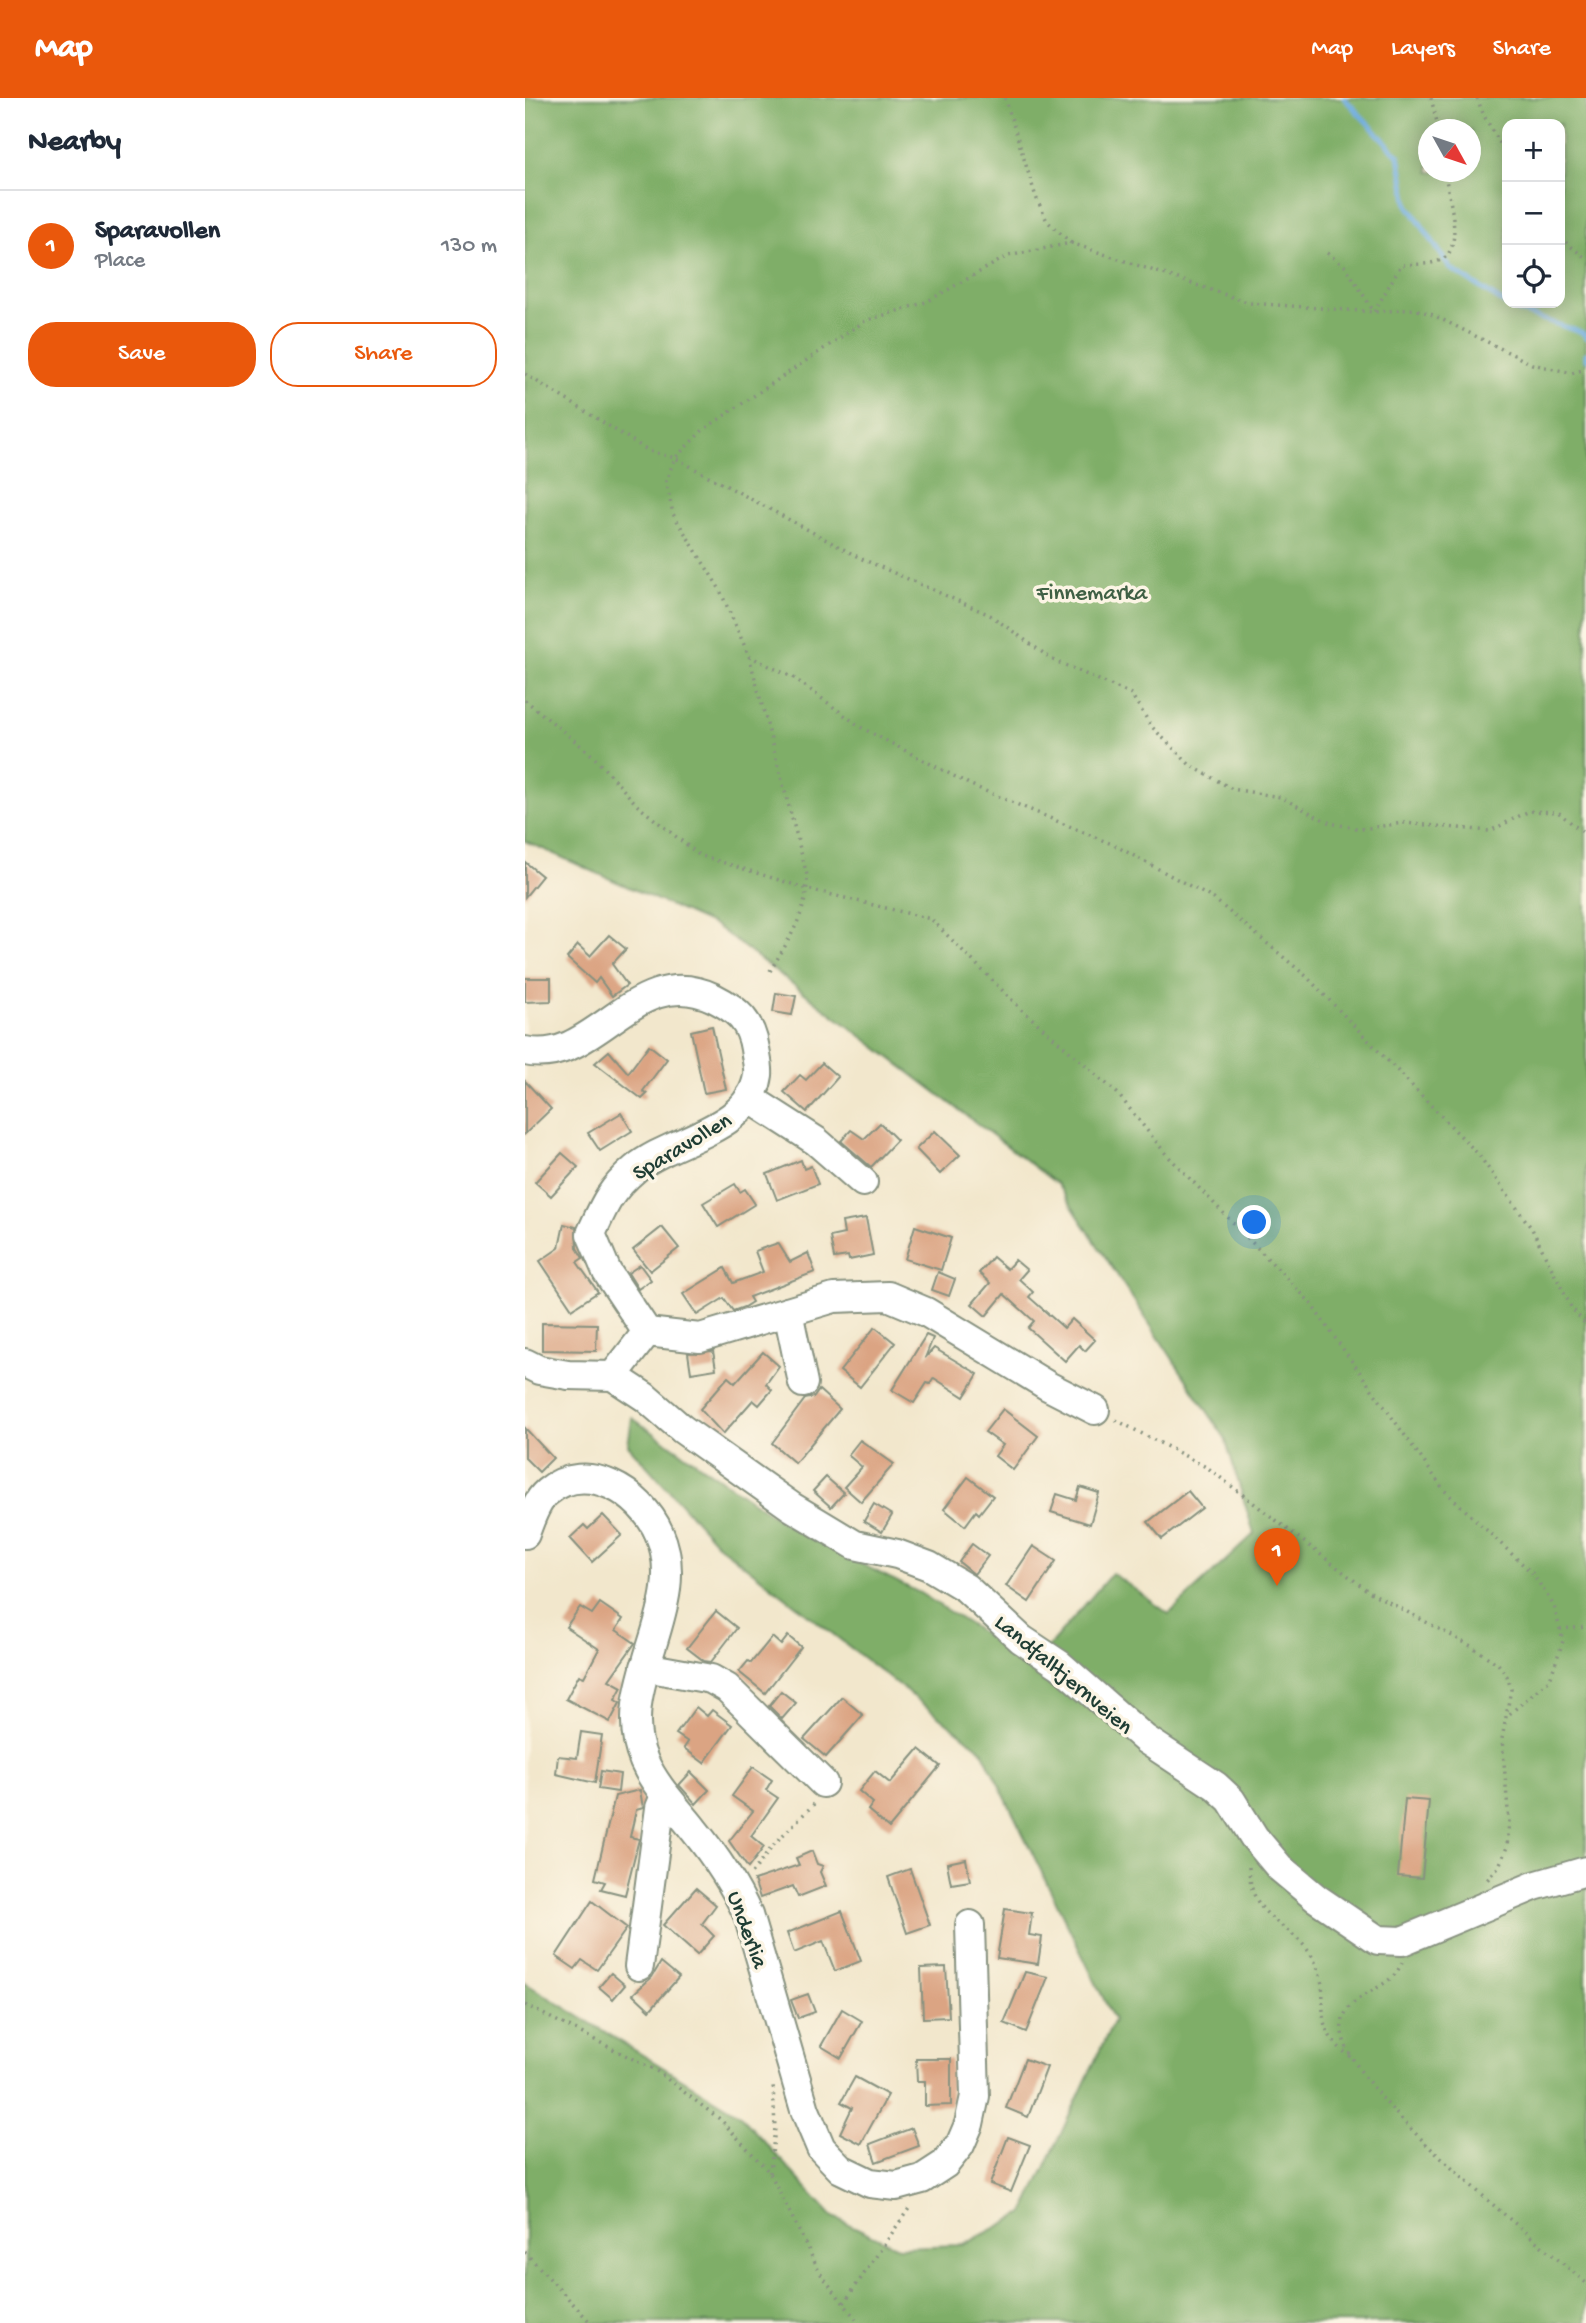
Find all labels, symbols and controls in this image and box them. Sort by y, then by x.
text: Map [35,30,92,68]
text: Map [1311,35,1353,64]
text: Layers [1391,35,1455,64]
text: Share [1493,35,1551,64]
north arrow [1418,119,1481,182]
map controls [1502,119,1565,308]
button: + [1502,119,1565,182]
text: Nearby [28,126,121,161]
button: − [1502,182,1565,245]
text: Sparavollen [95,217,220,248]
text: 1 [46,233,56,260]
text: 130 m [441,233,497,260]
button: locate [1502,245,1565,308]
text: Place [95,248,145,275]
button: Save [28,322,256,387]
button: Share [270,322,497,387]
park label: Finnemarka [1036,581,1149,608]
street label: Sparavollen [628,1108,737,1188]
your location [1237,1205,1271,1239]
pin: 1 [1254,1528,1300,1586]
street label: Landfalltjernveien [988,1610,1137,1741]
street label: Underlia [719,1888,773,1974]

